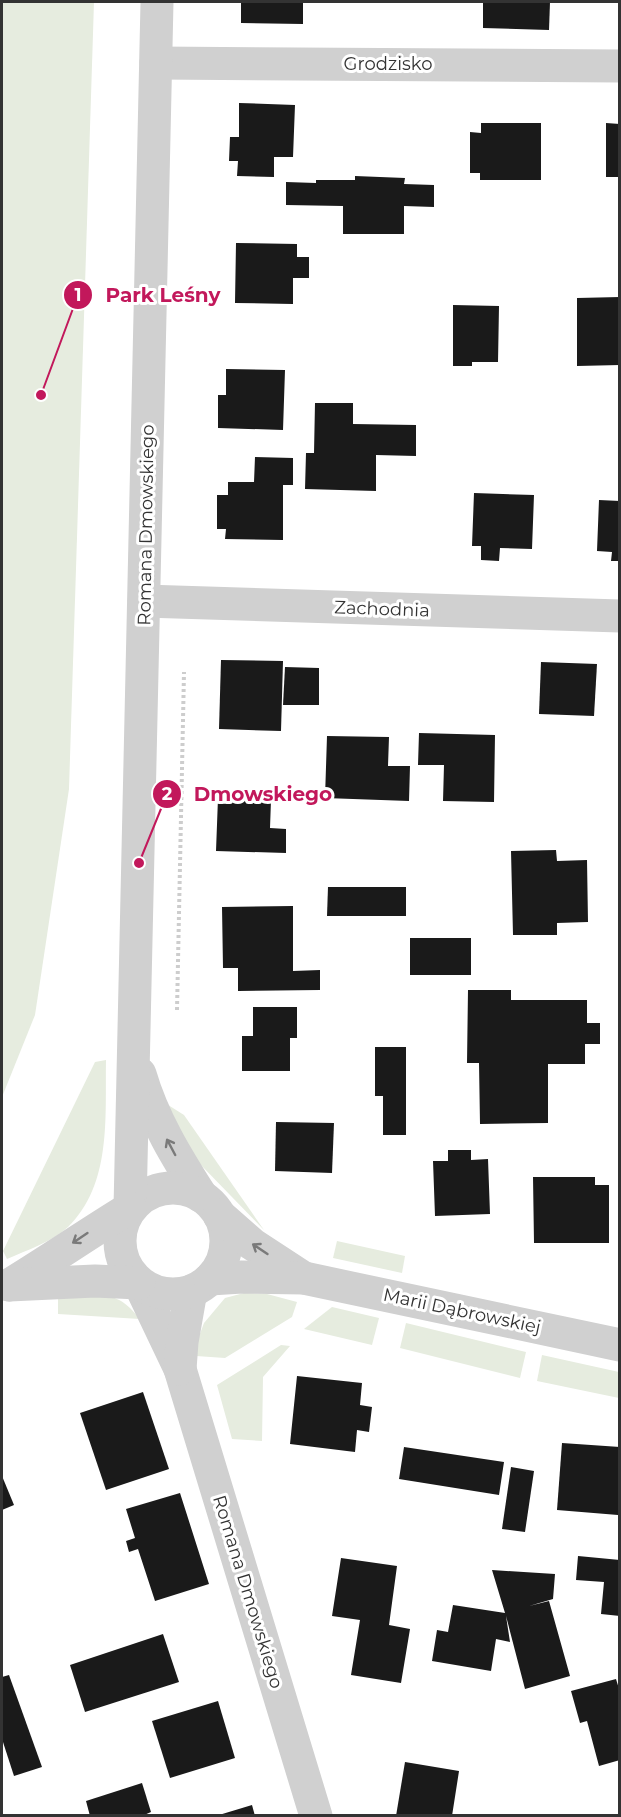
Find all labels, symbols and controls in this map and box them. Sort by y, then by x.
street label: Grodzisko [344,53,432,75]
callout: Park Leśny [63,276,232,314]
text: Park Leśny [106,283,221,307]
text: 1 [74,284,82,306]
street label: Romana Dmowskiego [133,424,159,626]
street label: Zachodnia [334,596,430,622]
callout: Dmowskiego [152,775,345,813]
text: Dmowskiego [194,782,332,806]
text: 2 [162,783,173,805]
one-way arrow [165,1139,176,1157]
one-way arrow [72,1232,89,1245]
one-way arrow [252,1243,269,1255]
street label: Marii Dąbrowskiej [381,1284,543,1338]
street label: Romana Dmowskiego [208,1493,288,1691]

